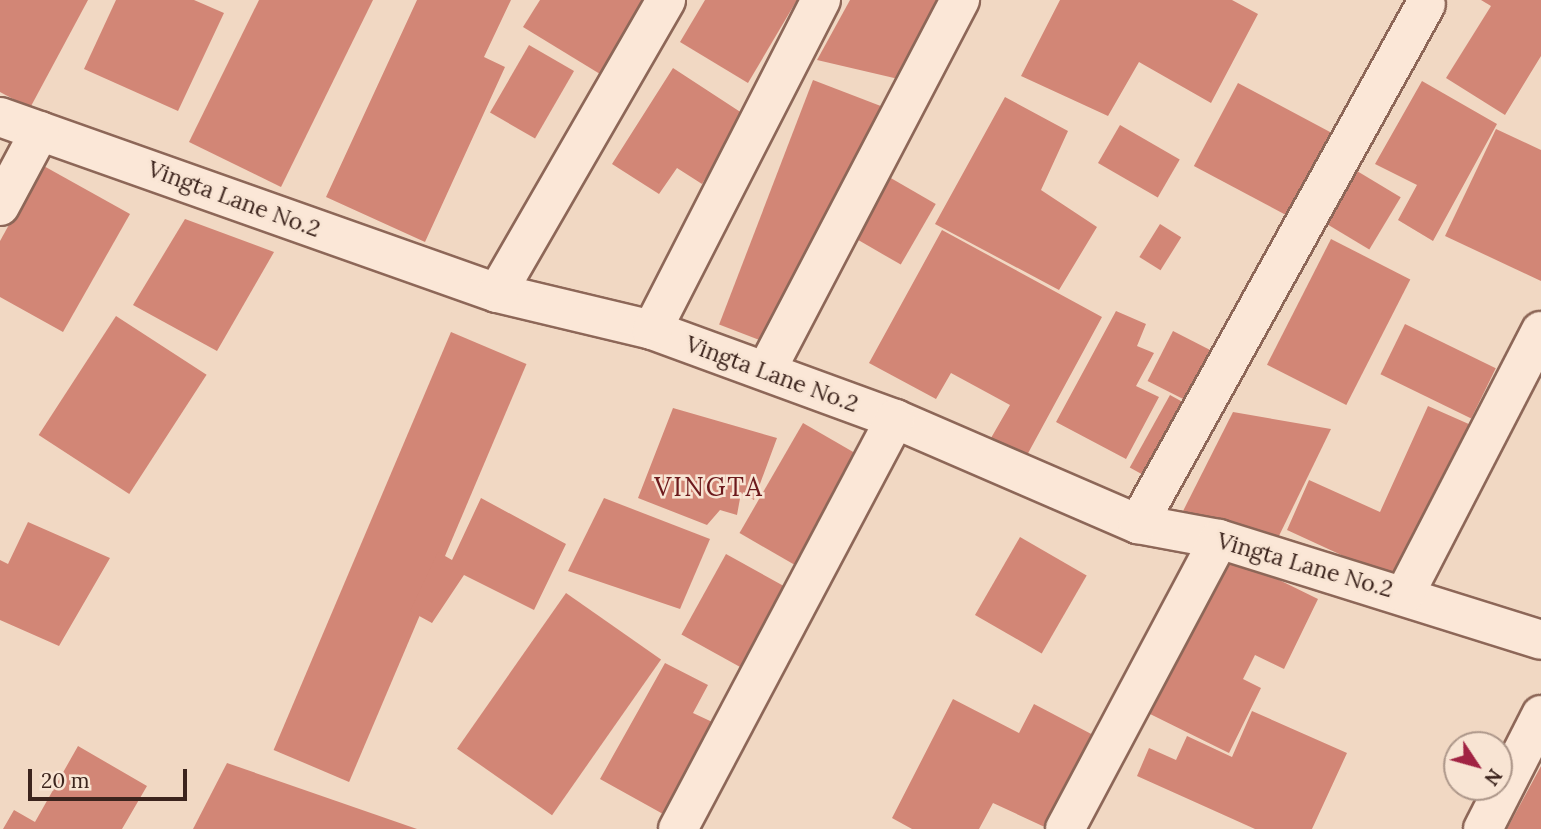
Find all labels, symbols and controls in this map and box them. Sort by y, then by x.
street label: Vingta Lane No.2 [144,155,324,243]
street label: Vingta Lane No.2 [682,330,862,418]
district label: VINGTA [655,471,763,503]
street label: Vingta Lane No.2 [1214,527,1396,603]
north arrow [1443,731,1513,801]
scale bar [32,756,191,800]
text: N [1479,764,1507,790]
text: 20 m [41,767,90,794]

